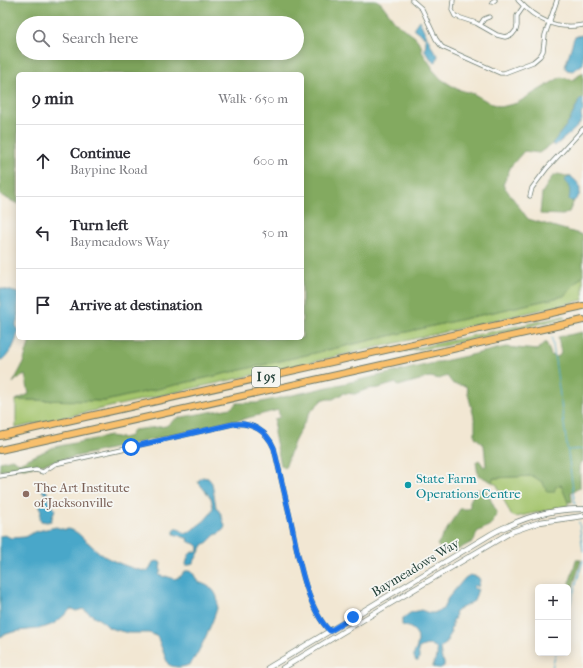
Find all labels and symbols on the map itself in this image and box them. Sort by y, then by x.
road number: I 95 [252,367,280,387]
route start [122,438,140,456]
place label: State Farm Operations Centre [416,471,521,501]
place label: The Art Institute of Jacksonville [34,480,130,510]
marker: State Farm Operations Centre [403,480,413,490]
marker: The Art Institute of Jacksonville [21,489,31,499]
street label: Baymeadows Way [369,535,463,600]
route end [344,608,362,626]

